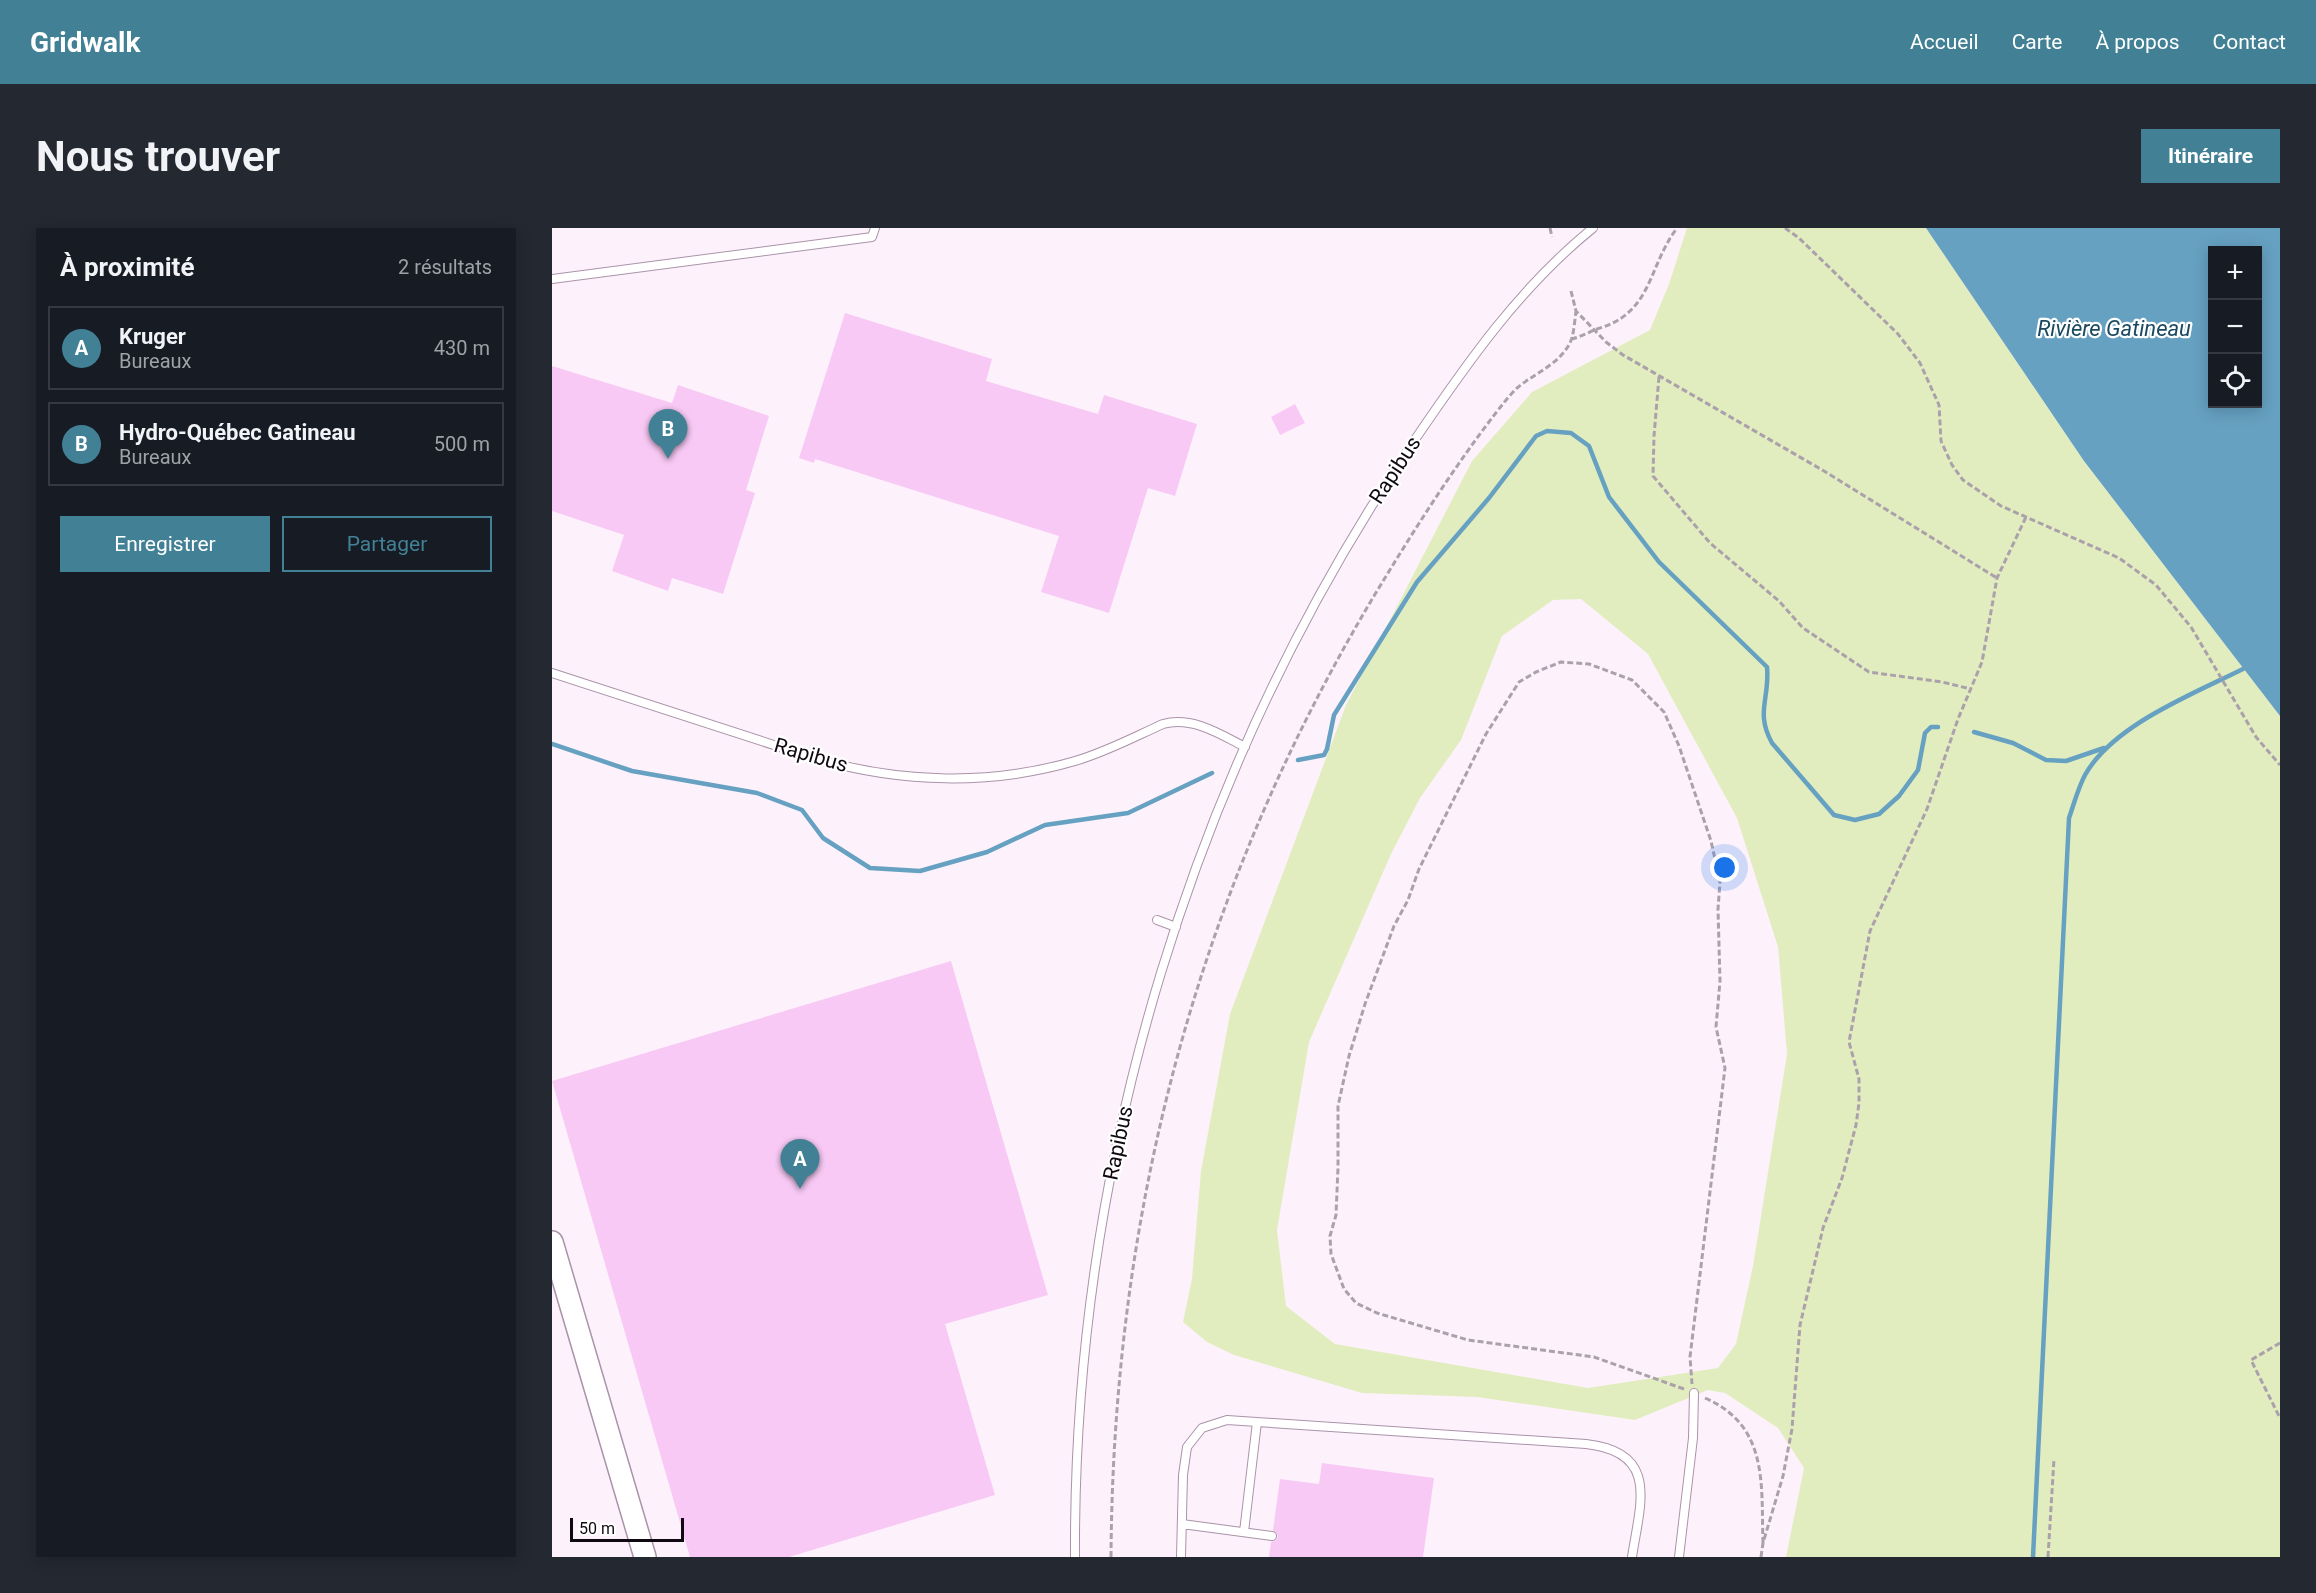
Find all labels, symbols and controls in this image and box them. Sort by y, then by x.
text: Gridwalk [30,26,140,59]
text: Accueil [1910,30,1979,54]
text: Carte [2012,30,2062,54]
text: À propos [2095,30,2180,54]
text: Contact [2213,30,2286,54]
button: Itinéraire [2141,129,2280,183]
text: Nous trouver [36,132,280,181]
map controls [2208,246,2262,408]
button: + [2208,246,2262,300]
text: À proximité [60,252,194,282]
text: 2 résultats [398,255,492,279]
button: − [2208,300,2262,354]
water label: Rivière Gatineau [2037,316,2191,341]
text: Kruger [119,324,186,349]
text: A [75,336,88,360]
text: 430 m [434,336,490,360]
text: Bureaux [119,349,192,373]
button: locate [2208,354,2262,408]
pin: B [648,410,688,459]
text: Hydro-Québec Gatineau [119,420,356,445]
text: B [75,432,88,456]
text: 500 m [434,432,490,456]
street label: Rapibus [1364,432,1426,508]
text: Bureaux [119,445,192,469]
button: Enregistrer [60,516,270,572]
button: Partager [282,516,492,572]
street label: Rapibus [771,733,851,777]
your location [1710,853,1739,882]
street label: Rapibus [1098,1104,1138,1182]
pin: A [780,1140,820,1189]
scale bar [570,1515,684,1542]
text: 50 m [579,1519,615,1538]

